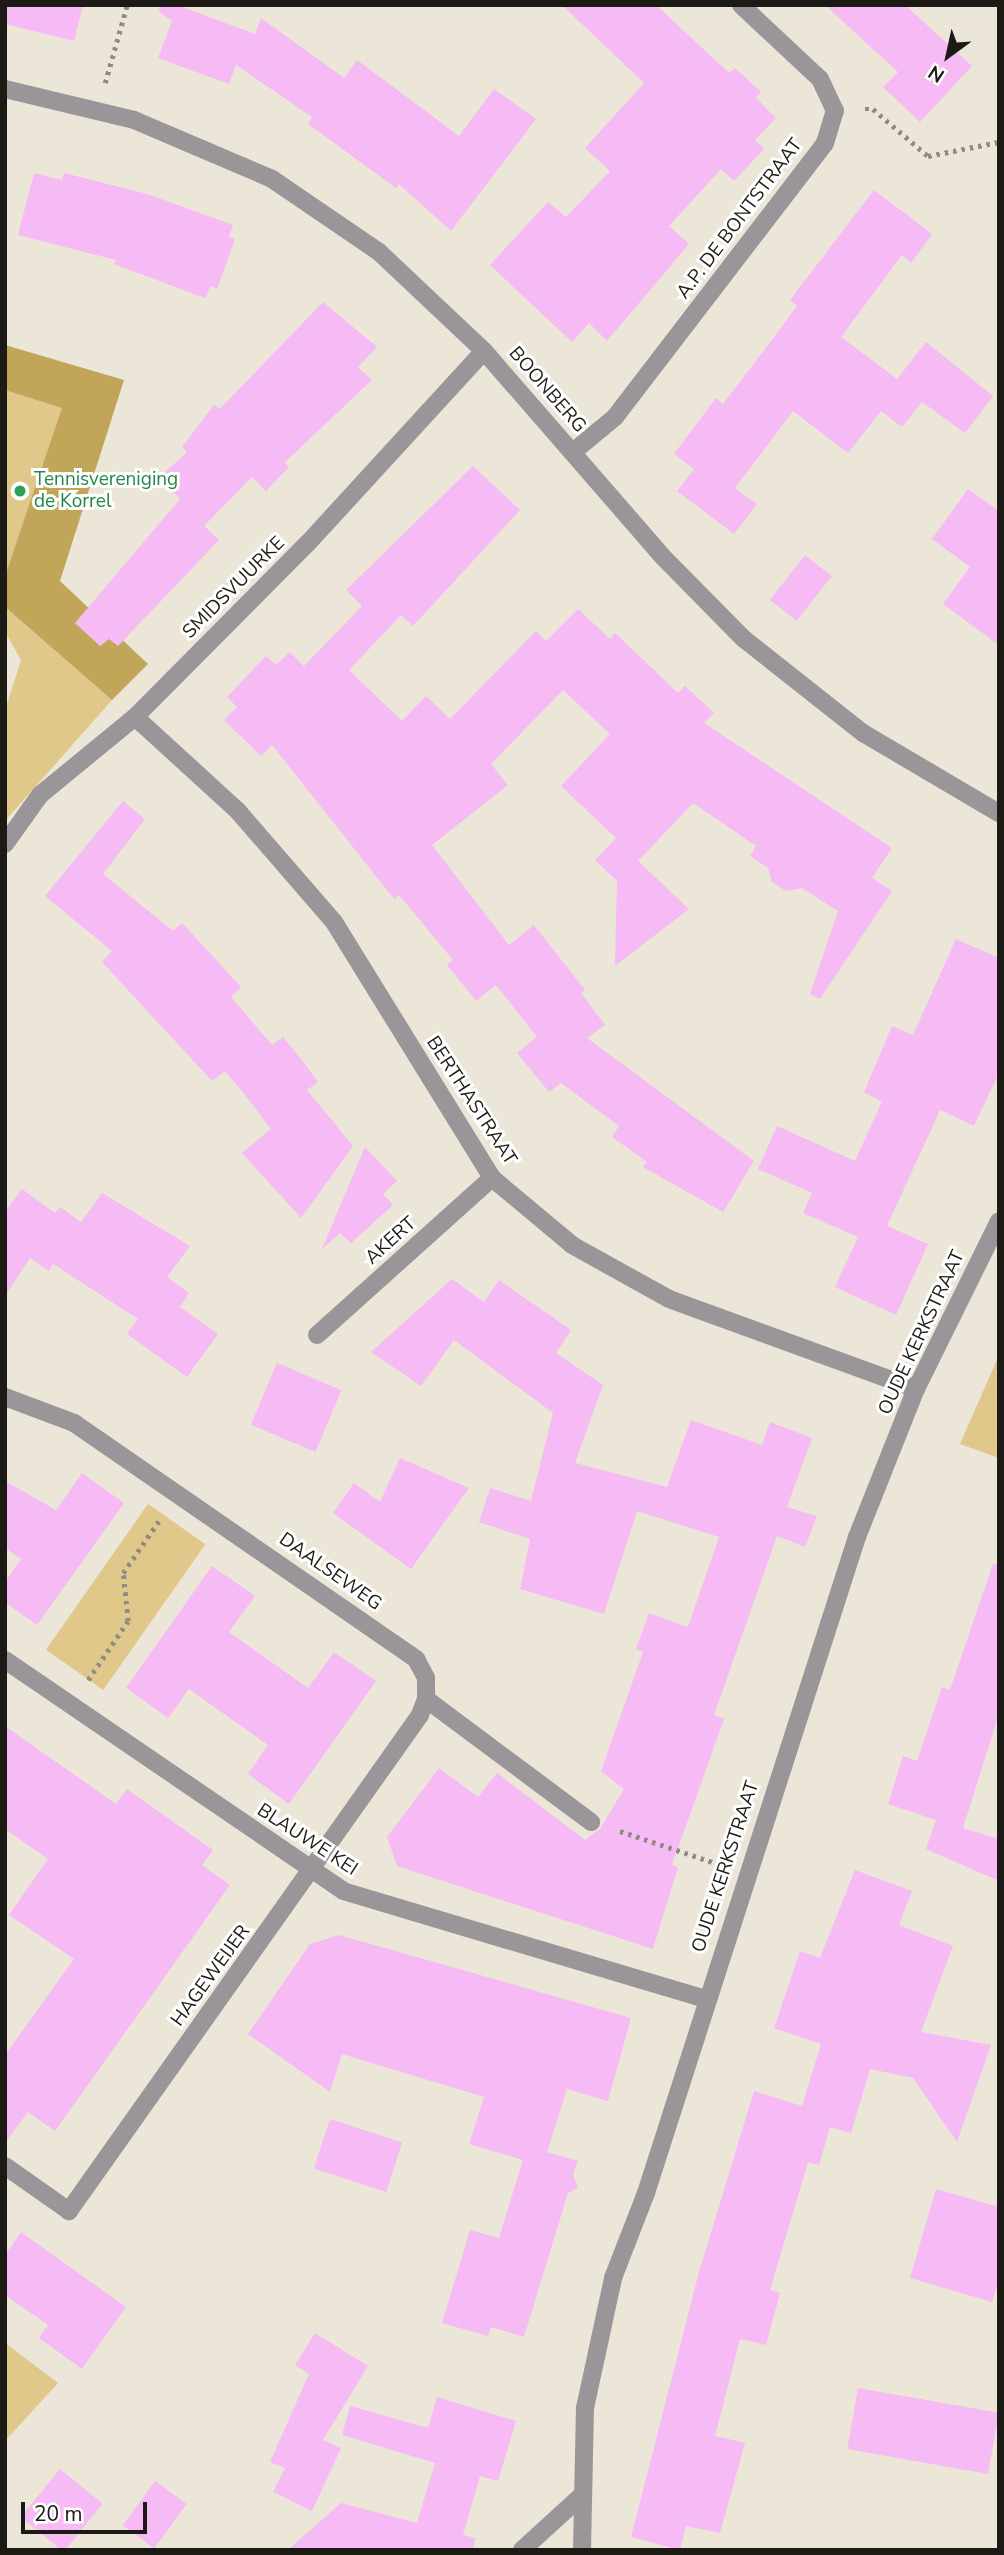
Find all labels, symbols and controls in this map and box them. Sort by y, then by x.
north arrow [913,21,983,91]
text: N [924,59,950,88]
street label: A.P. DE BONTSTRAAT [672,135,808,303]
street label: BOONBERG [504,342,590,438]
place label: Tennisvereniging de Korrel [34,469,178,513]
marker: Tennisvereniging de Korrel [12,483,28,499]
street label: SMIDSVUURKE [178,532,290,644]
street label: BERTHASTRAAT [421,1032,521,1170]
street label: AKERT [361,1212,421,1270]
street label: OUDE KERKSTRAAT [874,1247,970,1419]
street label: DAALSEWEG [274,1528,386,1616]
street label: OUDE KERKSTRAAT [688,1779,764,1955]
street label: BLAUWE KEI [253,1799,361,1881]
street label: HAGEWEIJER [167,1921,255,2031]
scale bar [24,2488,150,2532]
text: 20 m [34,2500,83,2528]

